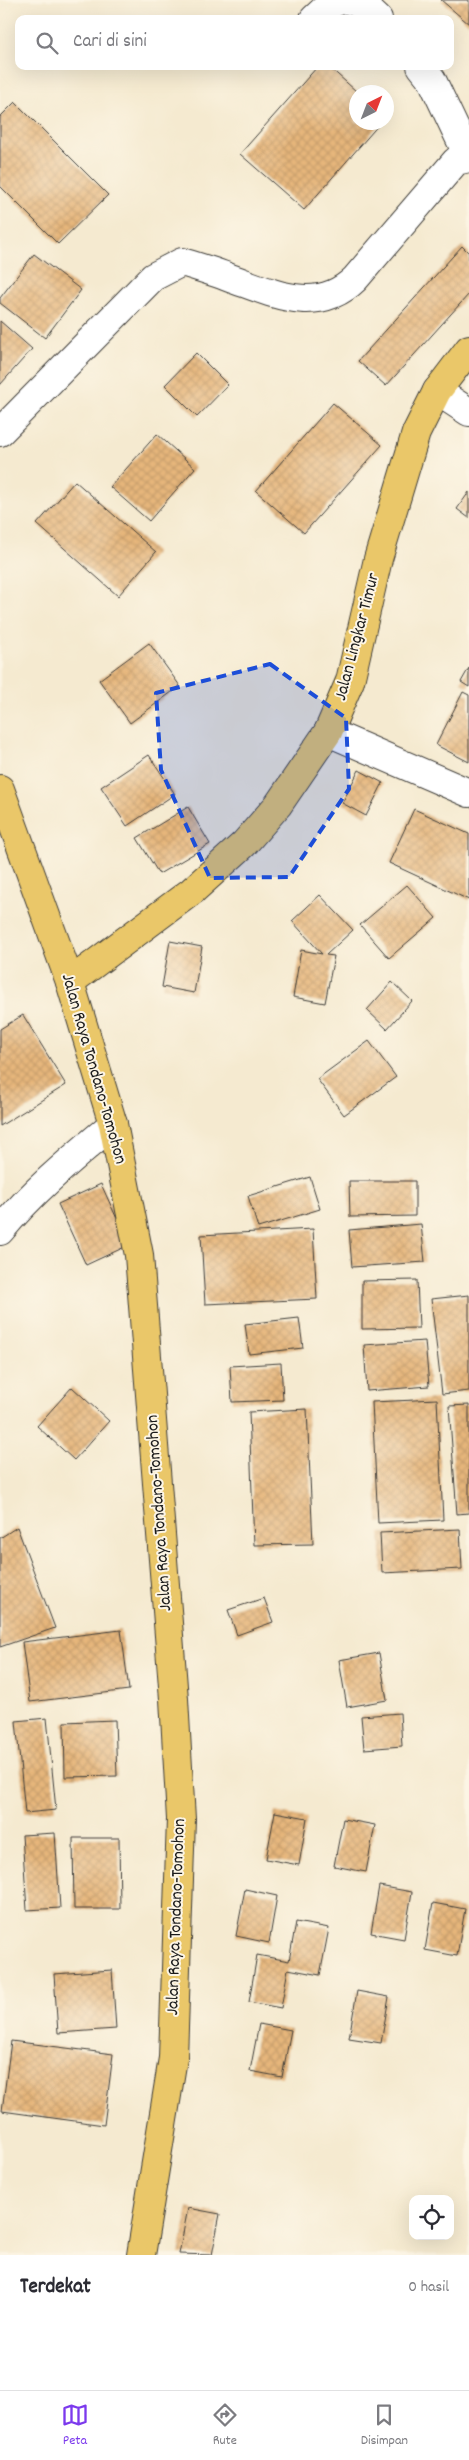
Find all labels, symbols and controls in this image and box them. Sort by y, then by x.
search box [15,15,454,70]
icon: search [33,29,61,57]
text: Cari di sini [73,29,147,56]
north arrow [349,85,394,130]
street label: Jalan Lingkar Timur [329,570,387,703]
street label: Jalan Raya Tondano-Tomohon [54,971,132,1167]
street label: Jalan Raya Tondano-Tomohon [141,1414,179,1612]
street label: Jalan Raya Tondano-Tomohon [161,1818,193,2016]
map controls [409,2195,454,2240]
button: locate [409,2195,454,2240]
text: Terdekat [20,2273,91,2303]
text: 0 hasil [408,2276,449,2299]
tab: Peta [61,2401,89,2451]
tab: Rute [211,2401,239,2451]
tab: Disimpan [361,2401,408,2451]

